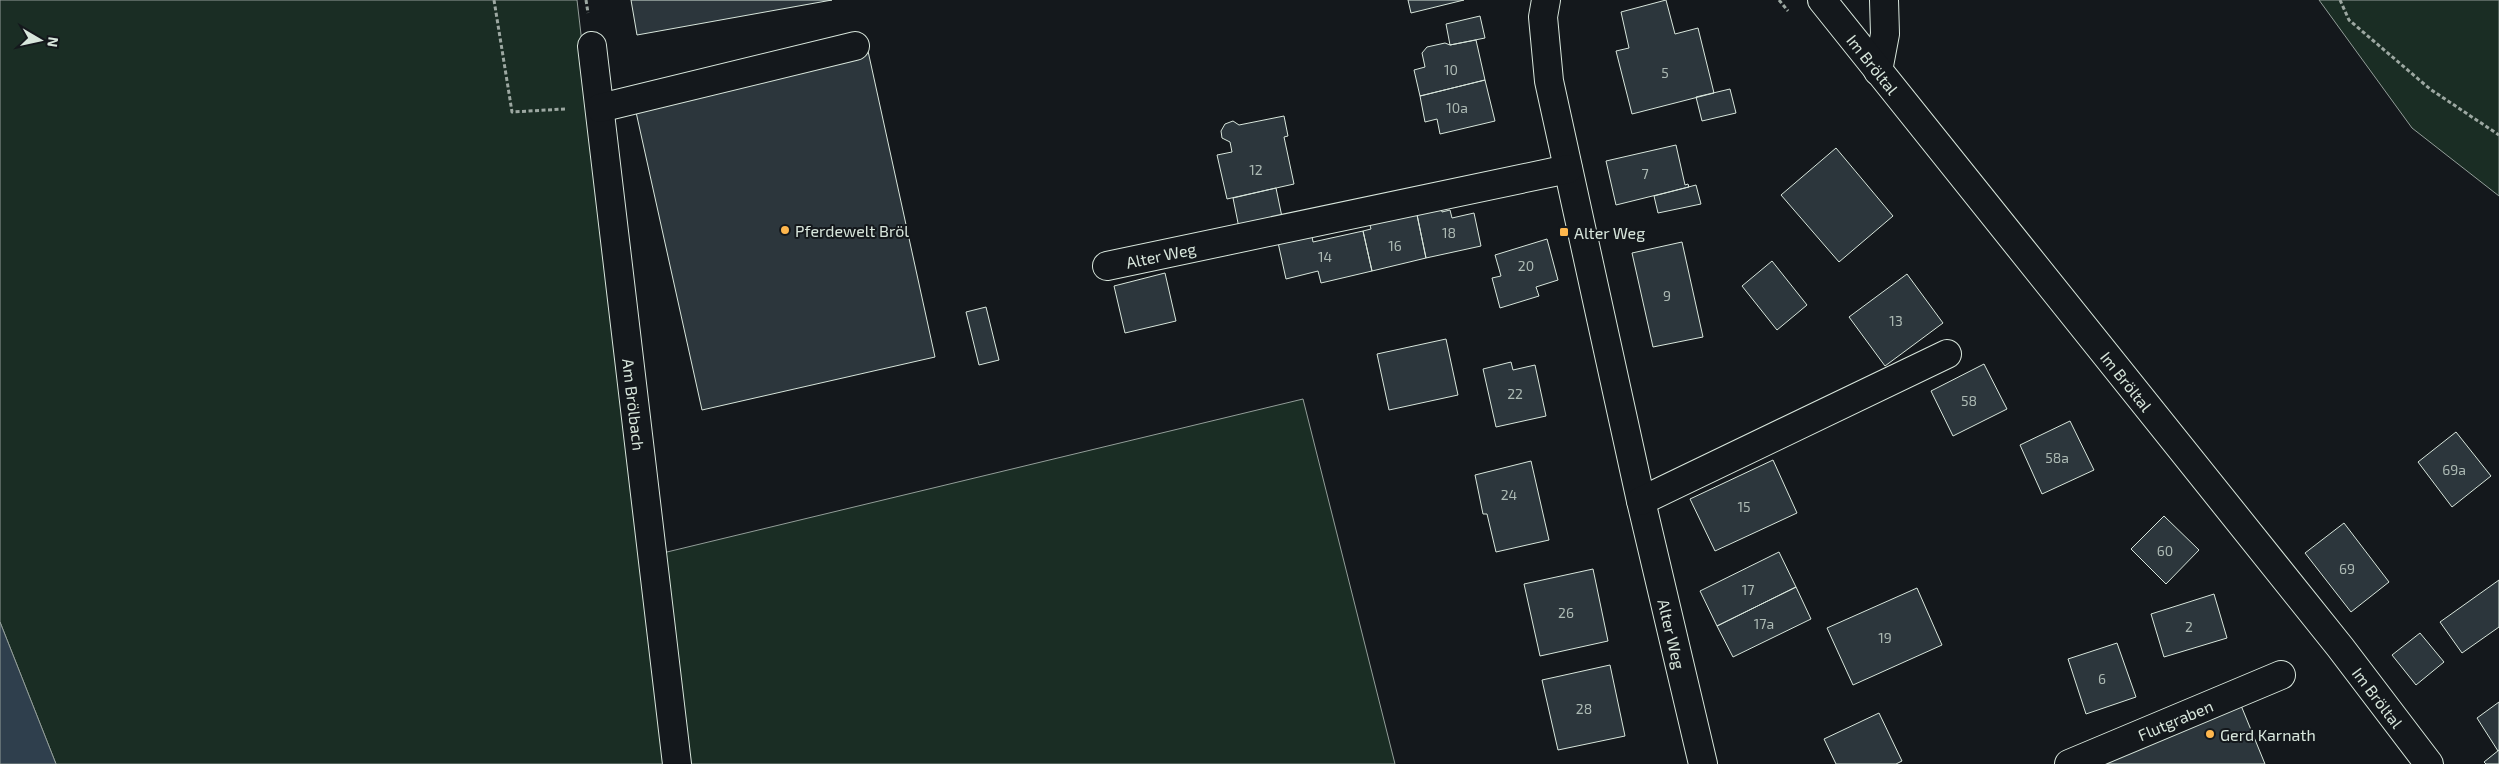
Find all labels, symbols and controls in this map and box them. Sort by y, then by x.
north arrow [15,15,65,65]
street label: Im Bröltal [1844,30,1903,98]
text: N [44,36,63,48]
house number: 10 [1444,61,1458,78]
house number: 5 [1661,64,1669,81]
house number: 10a [1446,99,1468,116]
house number: 12 [1249,161,1263,178]
house number: 7 [1641,165,1649,182]
place label: Pferdewelt Bröl [795,221,909,240]
place label: Alter Weg [1574,223,1645,242]
marker: Pferdewelt Bröl [779,224,791,236]
house number: 18 [1442,224,1456,241]
marker: Alter Weg [1558,226,1570,238]
house number: 16 [1388,237,1402,254]
street label: Alter Weg [1124,238,1198,271]
house number: 14 [1318,248,1332,265]
house number: 20 [1518,257,1534,274]
house number: 9 [1663,287,1671,304]
house number: 13 [1889,312,1903,329]
street label: Im Bröltal [2097,347,2157,415]
street label: Am Brölbach [620,357,649,452]
house number: 22 [1507,385,1523,402]
house number: 58 [1961,392,1977,409]
house number: 58a [2045,449,2069,466]
house number: 69a [2442,461,2466,478]
house number: 24 [1501,486,1517,503]
house number: 15 [1737,498,1751,515]
house number: 60 [2157,542,2173,559]
house number: 69 [2339,560,2355,577]
house number: 17 [1742,581,1754,598]
street label: Alter Weg [1655,597,1690,671]
house number: 26 [1558,604,1574,621]
house number: 17a [1754,615,1774,632]
house number: 2 [2185,618,2193,635]
house number: 19 [1878,629,1892,646]
street label: Im Bröltal [2349,663,2408,732]
house number: 6 [2098,670,2106,687]
street label: Flutgraben [2135,695,2216,744]
house number: 28 [1576,700,1592,717]
place label: Gerd Karnath [2220,725,2316,744]
marker: Gerd Karnath [2204,728,2216,740]

